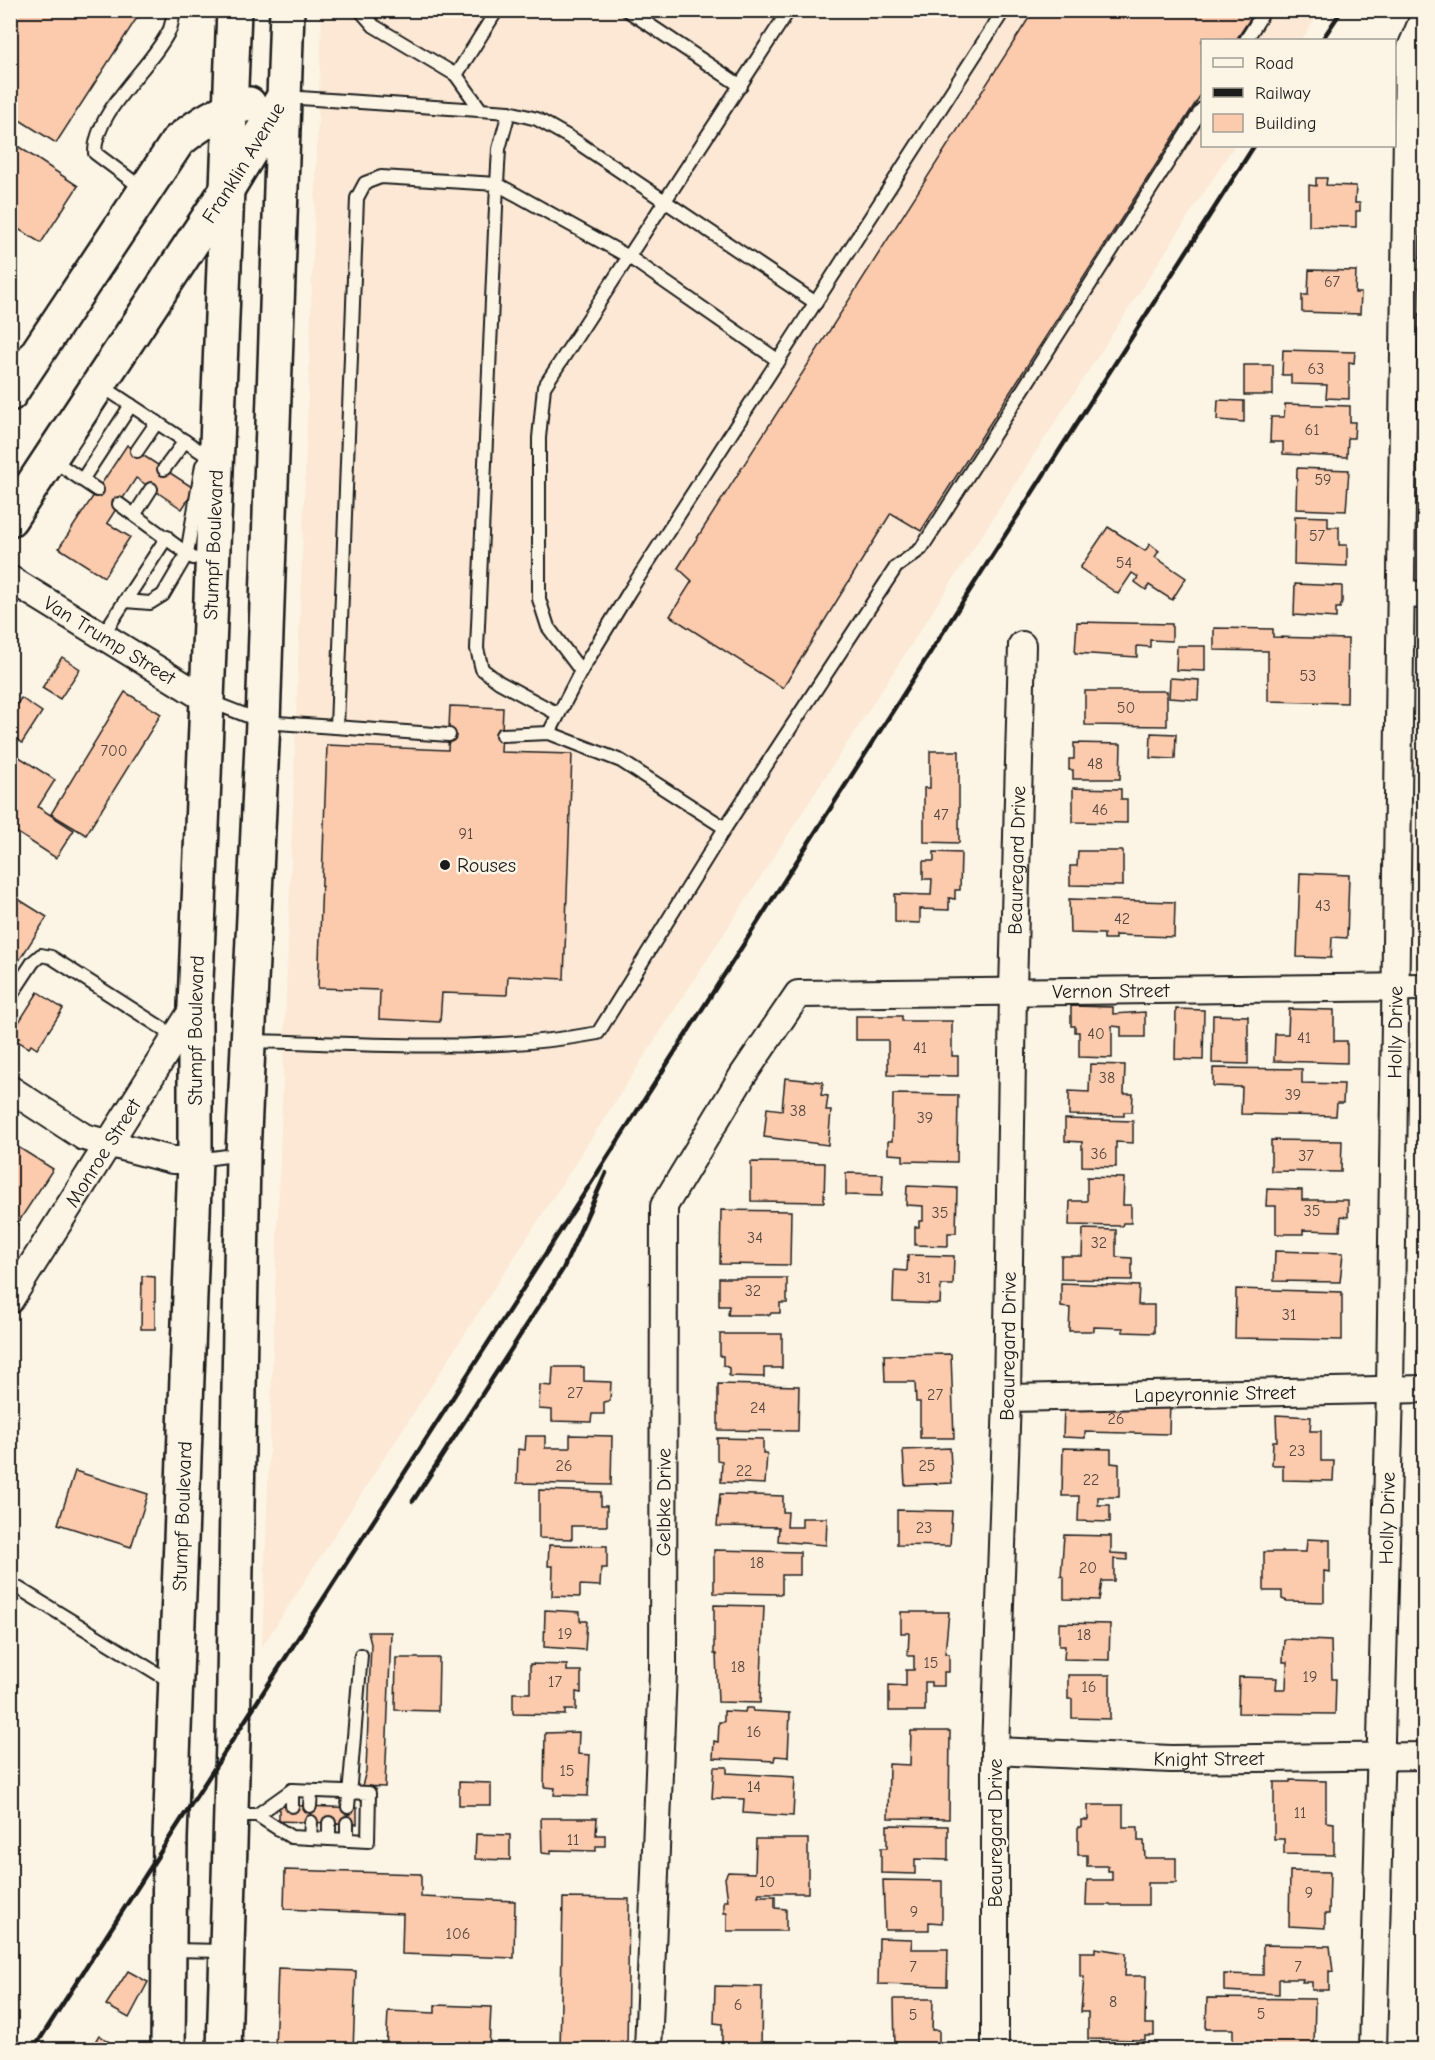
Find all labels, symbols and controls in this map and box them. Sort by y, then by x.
legend [1201,39,1396,147]
text: Road [1255,53,1294,74]
text: Railway [1255,83,1312,104]
street label: Franklin Avenue [197,98,289,227]
text: Building [1255,113,1317,134]
house number: 67 [1324,273,1341,291]
house number: 63 [1308,360,1324,378]
house number: 61 [1304,421,1320,439]
street label: Stumpf Boulevard [199,469,227,620]
house number: 59 [1314,471,1332,489]
house number: 57 [1309,527,1326,545]
house number: 54 [1116,554,1132,572]
street label: Van Trump Street [40,591,181,690]
house number: 53 [1300,667,1316,685]
house number: 50 [1117,699,1135,717]
house number: 700 [100,742,128,760]
house number: 48 [1087,755,1103,773]
street label: Beauregard Drive [1003,785,1030,935]
house number: 46 [1092,801,1108,819]
house number: 47 [933,806,949,824]
house number: 91 [459,825,473,843]
place label: Rouses [457,854,516,877]
marker: Rouses [438,858,452,872]
house number: 43 [1315,897,1331,915]
house number: 42 [1114,910,1130,928]
street label: Stumpf Boulevard [184,955,208,1106]
street label: Vernon Street [1052,978,1171,1003]
street label: Holly Drive [1383,986,1407,1079]
house number: 40 [1087,1025,1105,1043]
house number: 41 [1297,1029,1311,1047]
house number: 41 [913,1039,927,1057]
house number: 38 [1099,1069,1115,1087]
house number: 39 [1285,1086,1301,1104]
street label: Monroe Street [60,1093,146,1211]
house number: 38 [790,1102,806,1120]
house number: 39 [917,1109,933,1127]
house number: 36 [1091,1145,1107,1163]
house number: 37 [1298,1147,1314,1165]
house number: 35 [1304,1202,1320,1220]
house number: 35 [932,1204,948,1222]
house number: 34 [747,1229,763,1247]
house number: 32 [1091,1234,1107,1252]
house number: 31 [917,1269,931,1287]
street label: Beauregard Drive [995,1271,1020,1421]
house number: 32 [745,1282,761,1300]
house number: 31 [1282,1306,1296,1324]
street label: Lapeyronnie Street [1134,1380,1297,1407]
house number: 27 [567,1384,583,1402]
house number: 27 [927,1386,943,1404]
house number: 24 [750,1399,766,1417]
house number: 26 [1107,1410,1125,1428]
street label: Stumpf Boulevard [168,1441,196,1592]
house number: 23 [1289,1442,1305,1460]
street label: Gelbke Drive [652,1448,675,1557]
house number: 26 [555,1457,573,1475]
house number: 25 [918,1457,936,1475]
house number: 22 [736,1462,752,1480]
house number: 22 [1083,1471,1099,1489]
street label: Holly Drive [1374,1472,1399,1565]
house number: 23 [916,1519,932,1537]
house number: 18 [750,1554,764,1572]
house number: 20 [1079,1559,1097,1577]
house number: 19 [558,1625,572,1643]
house number: 18 [1077,1626,1091,1644]
house number: 15 [923,1654,939,1672]
house number: 18 [731,1658,745,1676]
house number: 19 [1303,1668,1317,1686]
house number: 17 [548,1673,562,1691]
house number: 16 [1081,1678,1097,1696]
house number: 16 [746,1723,762,1741]
street label: Knight Street [1153,1746,1266,1771]
street label: Beauregard Drive [984,1758,1007,1908]
house number: 15 [559,1762,575,1780]
house number: 14 [747,1778,761,1796]
house number: 11 [1294,1804,1306,1822]
house number: 11 [567,1831,579,1849]
house number: 10 [759,1873,775,1891]
house number: 9 [1305,1884,1313,1902]
house number: 9 [910,1903,918,1921]
house number: 106 [446,1925,470,1943]
house number: 7 [909,1958,917,1976]
house number: 7 [1294,1958,1302,1976]
house number: 8 [1109,1993,1117,2011]
house number: 6 [734,1996,742,2014]
house number: 5 [1257,2005,1265,2023]
house number: 5 [909,2006,917,2024]

